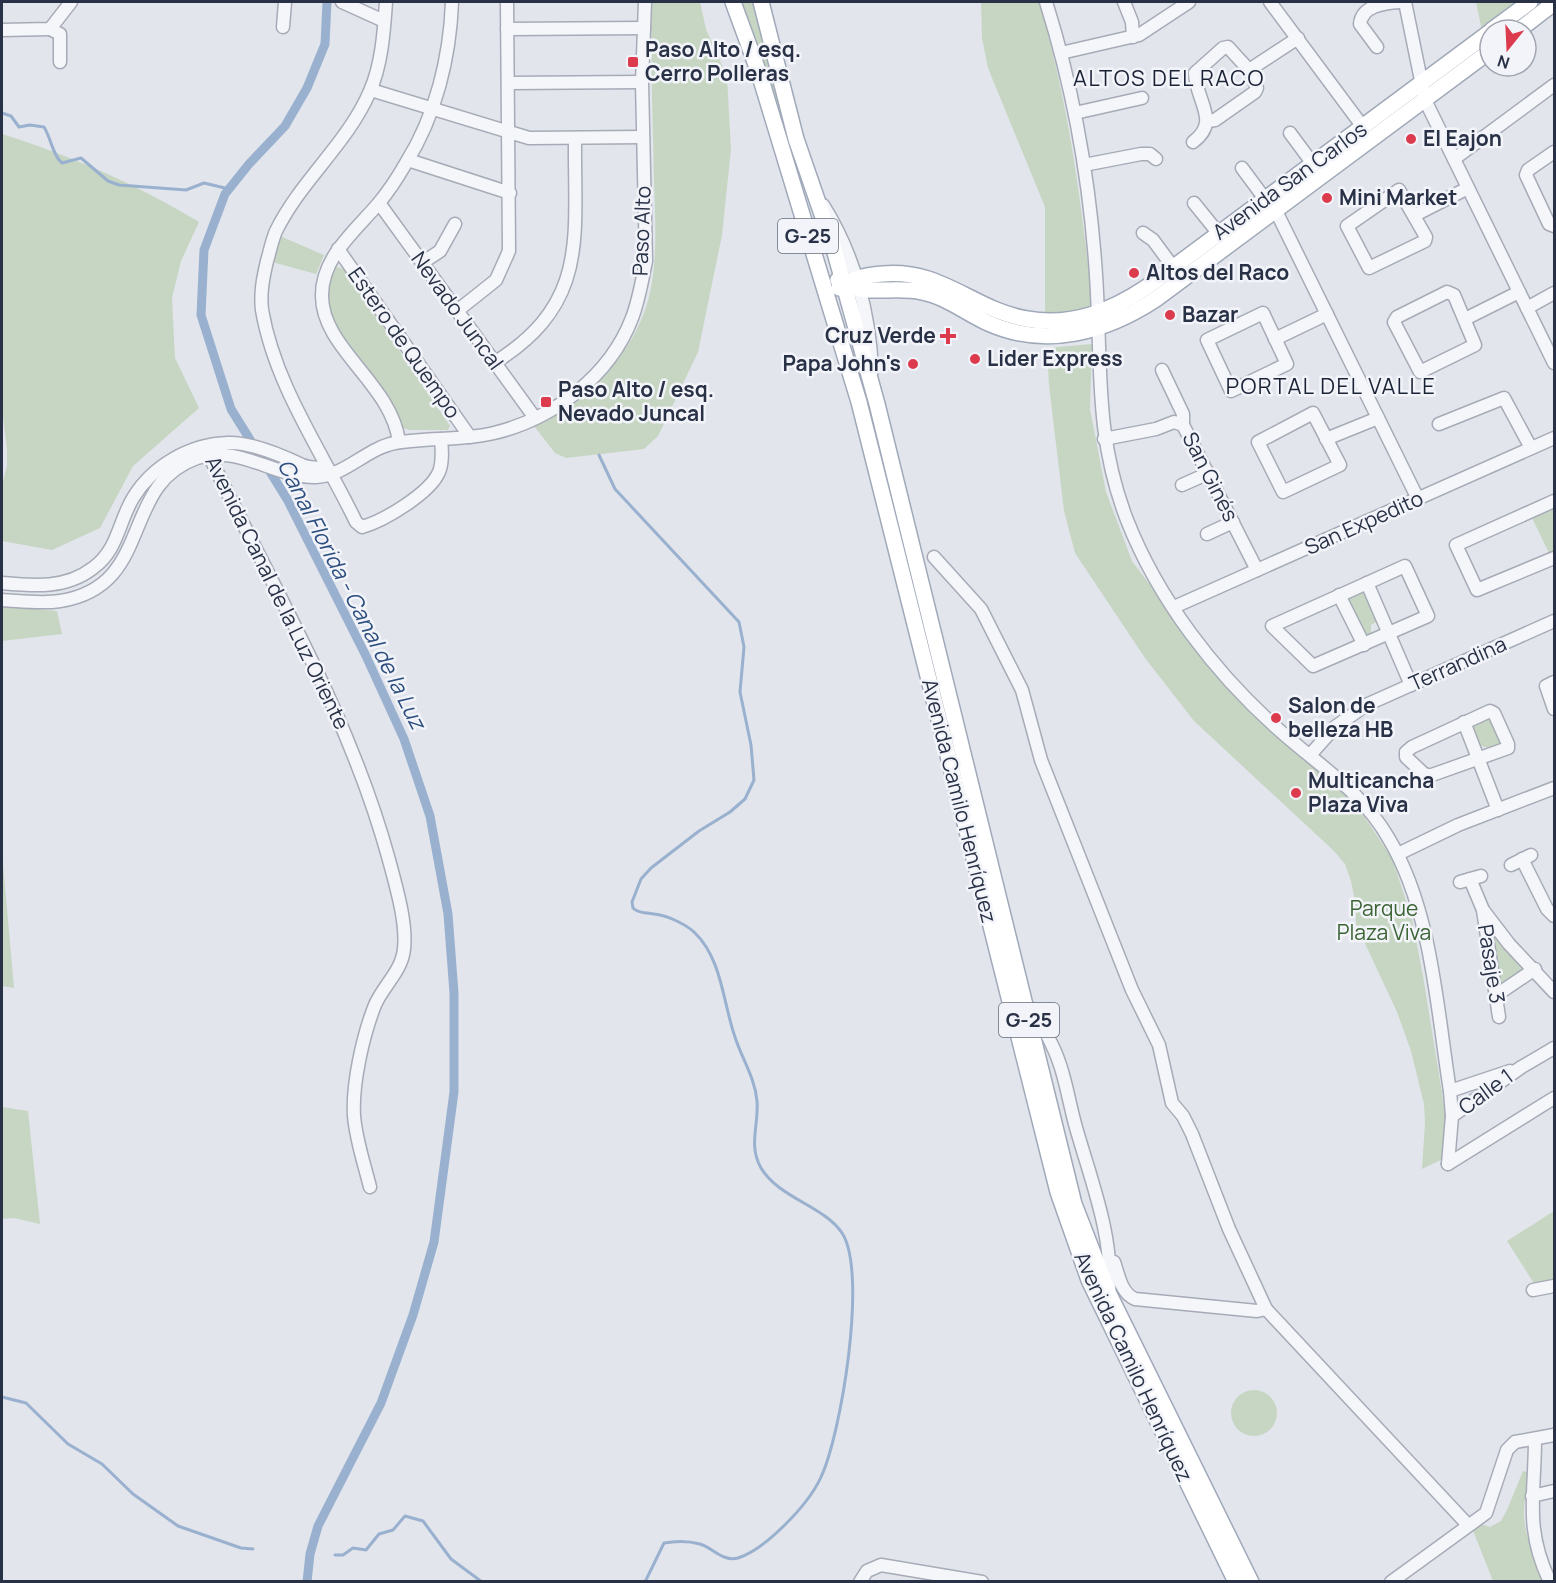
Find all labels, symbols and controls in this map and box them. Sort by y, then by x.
north arrow [1478,18,1538,78]
place label: Paso Alto / esq. Cerro Polleras [645,35,801,87]
text: N [1494,50,1512,75]
marker: Paso Alto / esq. Cerro Polleras [626,55,640,69]
district label: ALTOS DEL RACO [1073,63,1265,93]
street label: Avenida San Carlos [1207,115,1372,246]
place label: El Eajon [1423,124,1502,152]
marker: El Eajon [1404,132,1418,146]
place label: Mini Market [1339,183,1457,211]
street label: Paso Alto [625,185,657,276]
marker: Mini Market [1320,191,1334,205]
road number: G-25 [778,219,838,253]
street label: Nevado Juncal [405,246,510,375]
place label: Altos del Raco [1146,258,1289,286]
street label: Estero de Quempo [342,261,467,424]
marker: Altos del Raco [1127,266,1141,280]
place label: Bazar [1182,300,1238,328]
marker: Bazar [1163,308,1177,322]
place label: Cruz Verde [825,321,936,349]
marker: Cruz Verde [941,329,955,343]
place label: Lider Express [987,344,1123,372]
place label: Papa John's [782,349,901,377]
marker: Lider Express [968,352,982,366]
marker: Papa John's [906,357,920,371]
district label: PORTAL DEL VALLE [1226,371,1436,401]
place label: Paso Alto / esq. Nevado Juncal [558,375,714,427]
marker: Paso Alto / esq. Nevado Juncal [539,395,553,409]
street label: San Ginés [1176,427,1245,526]
street label: Avenida Canal de la Luz Oriente [199,451,356,734]
water label: Canal Florida - Canal de la Luz [271,454,434,736]
street label: San Expedito [1300,484,1427,561]
street label: Terrandina [1405,629,1511,697]
street label: Avenida Camilo Henríquez [916,676,1004,926]
place label: Salon de belleza HB [1288,691,1393,743]
marker: Salon de belleza HB [1269,711,1283,725]
place label: Multicancha Plaza Viva [1308,766,1434,818]
marker: Multicancha Plaza Viva [1289,786,1303,800]
park label: Parque Plaza Viva [1337,894,1431,946]
street label: Pasaje 3 [1472,922,1512,1005]
road number: G-25 [999,1003,1059,1037]
street label: Calle 1 [1452,1062,1518,1120]
street label: Avenida Camilo Henríquez [1068,1247,1200,1486]

